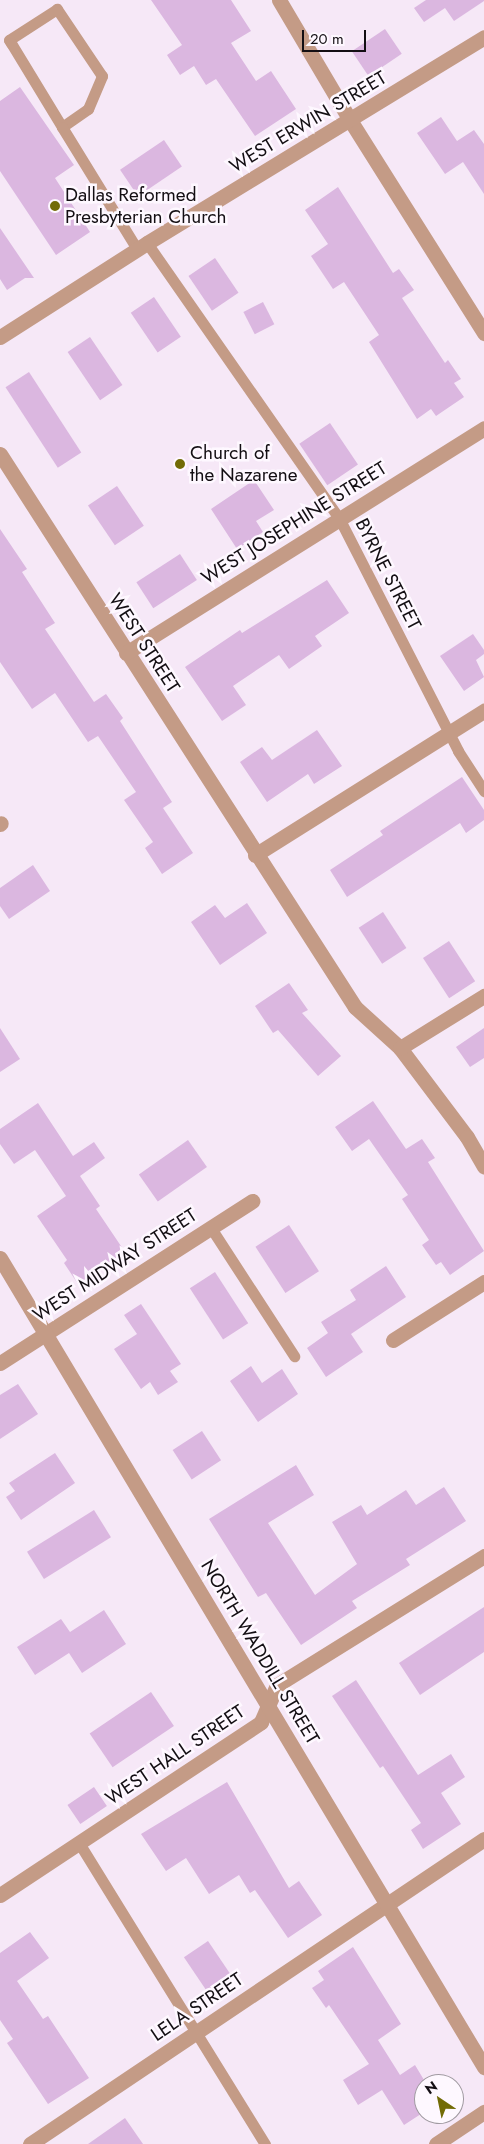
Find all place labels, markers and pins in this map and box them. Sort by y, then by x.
place label: Dallas Reformed Presbyterian Church [65,184,226,228]
marker: Dallas Reformed Presbyterian Church [49,200,61,212]
place label: Church of the Nazarene [190,442,298,486]
marker: Church of the Nazarene [174,458,186,470]

